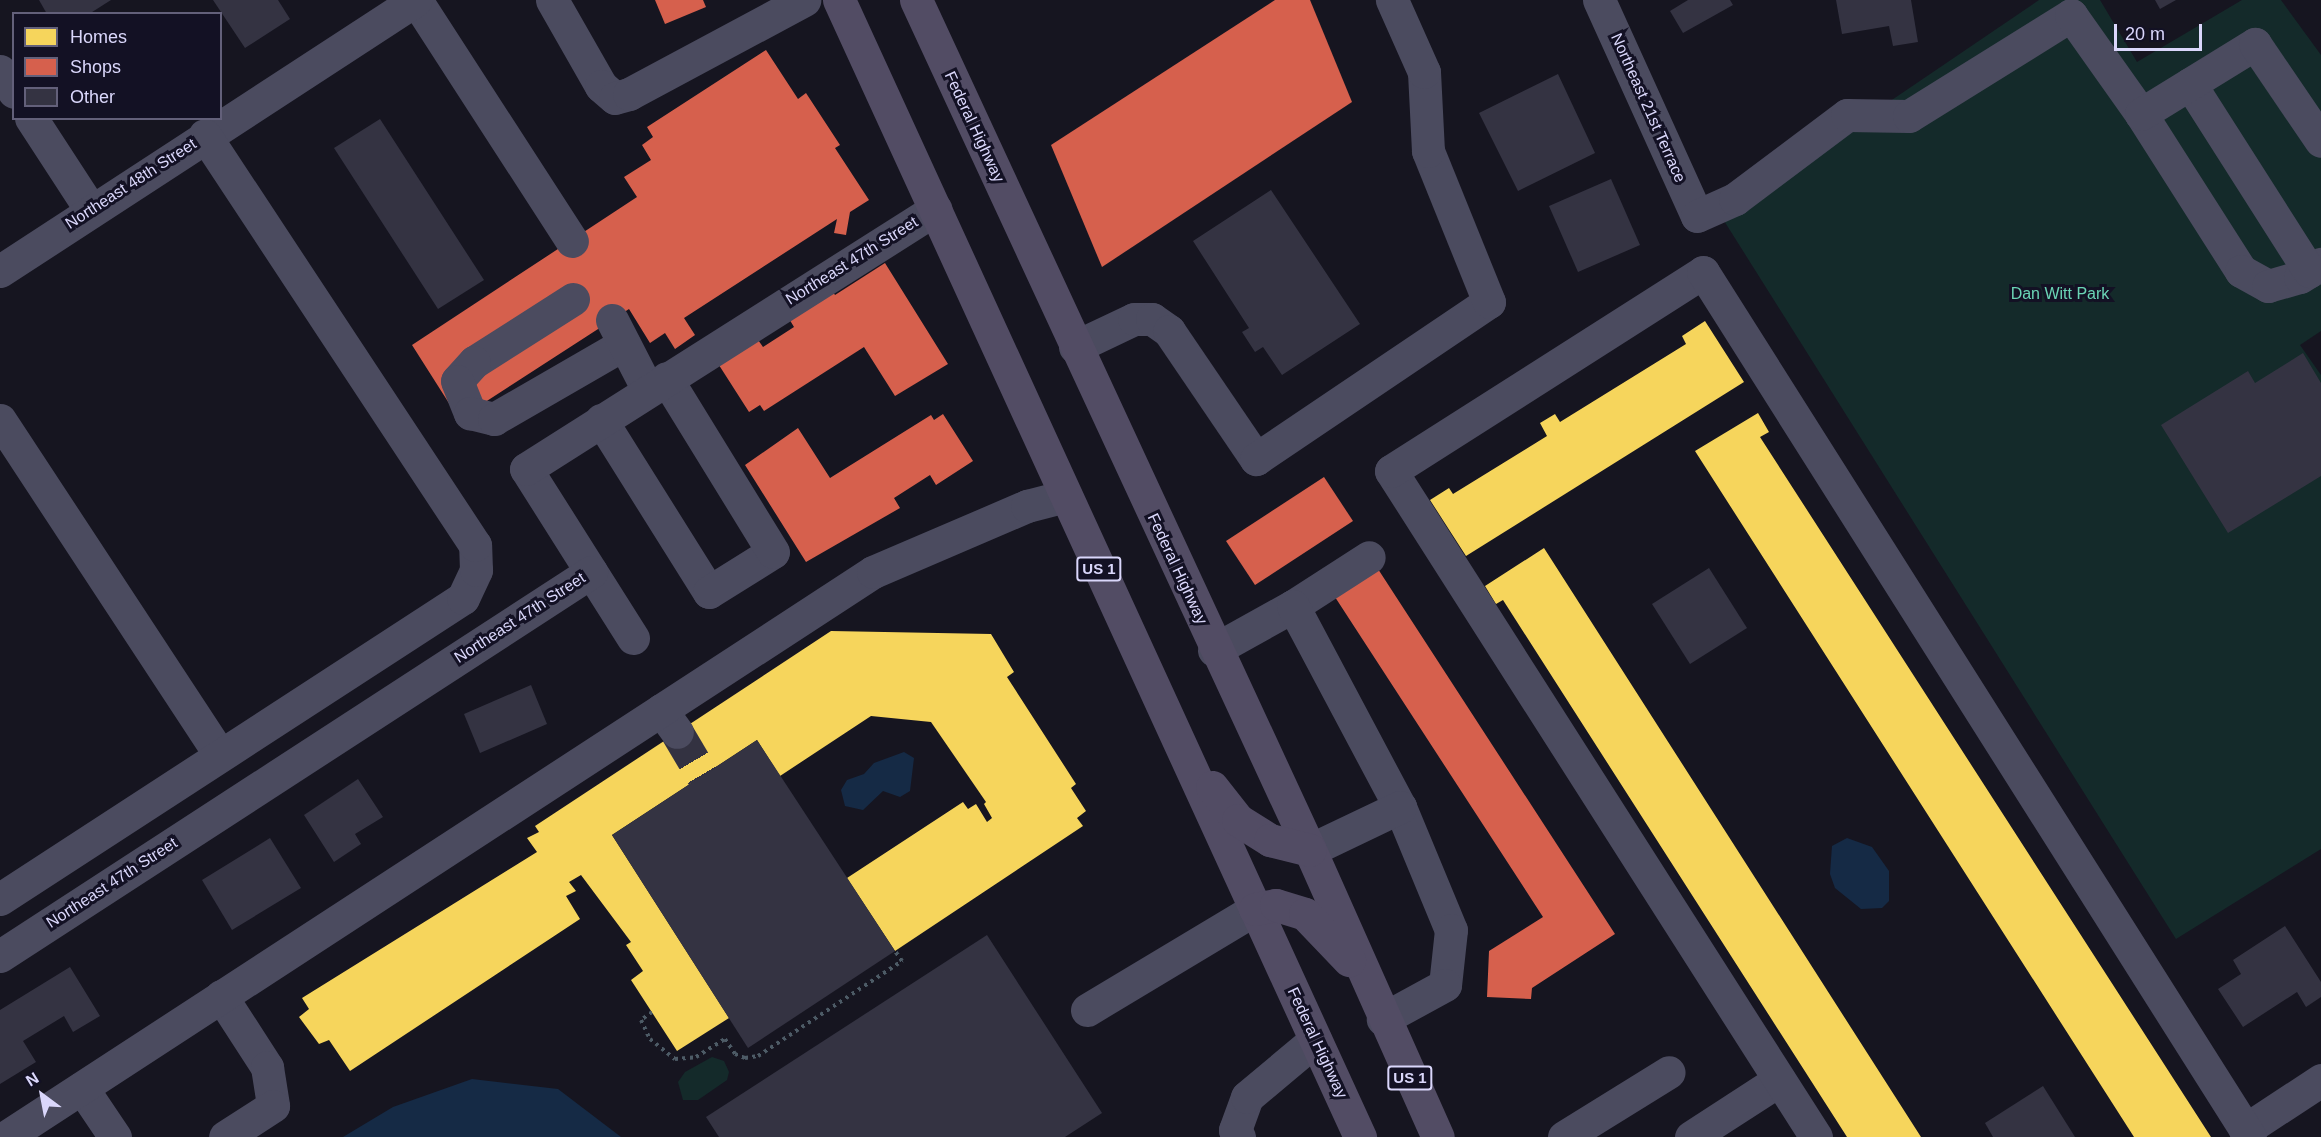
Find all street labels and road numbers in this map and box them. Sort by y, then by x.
street label: Northeast 21st Terrace [1606,30,1690,186]
street label: Federal Highway [940,69,1008,185]
street label: Northeast 48th Street [62,135,200,233]
street label: Northeast 47th Street [782,213,922,309]
street label: Federal Highway [1143,511,1211,627]
road number: US 1 [1075,557,1123,581]
street label: Northeast 47th Street [451,569,589,667]
street label: Northeast 47th Street [43,834,181,932]
street label: Federal Highway [1283,985,1351,1101]
road number: US 1 [1386,1066,1434,1090]

